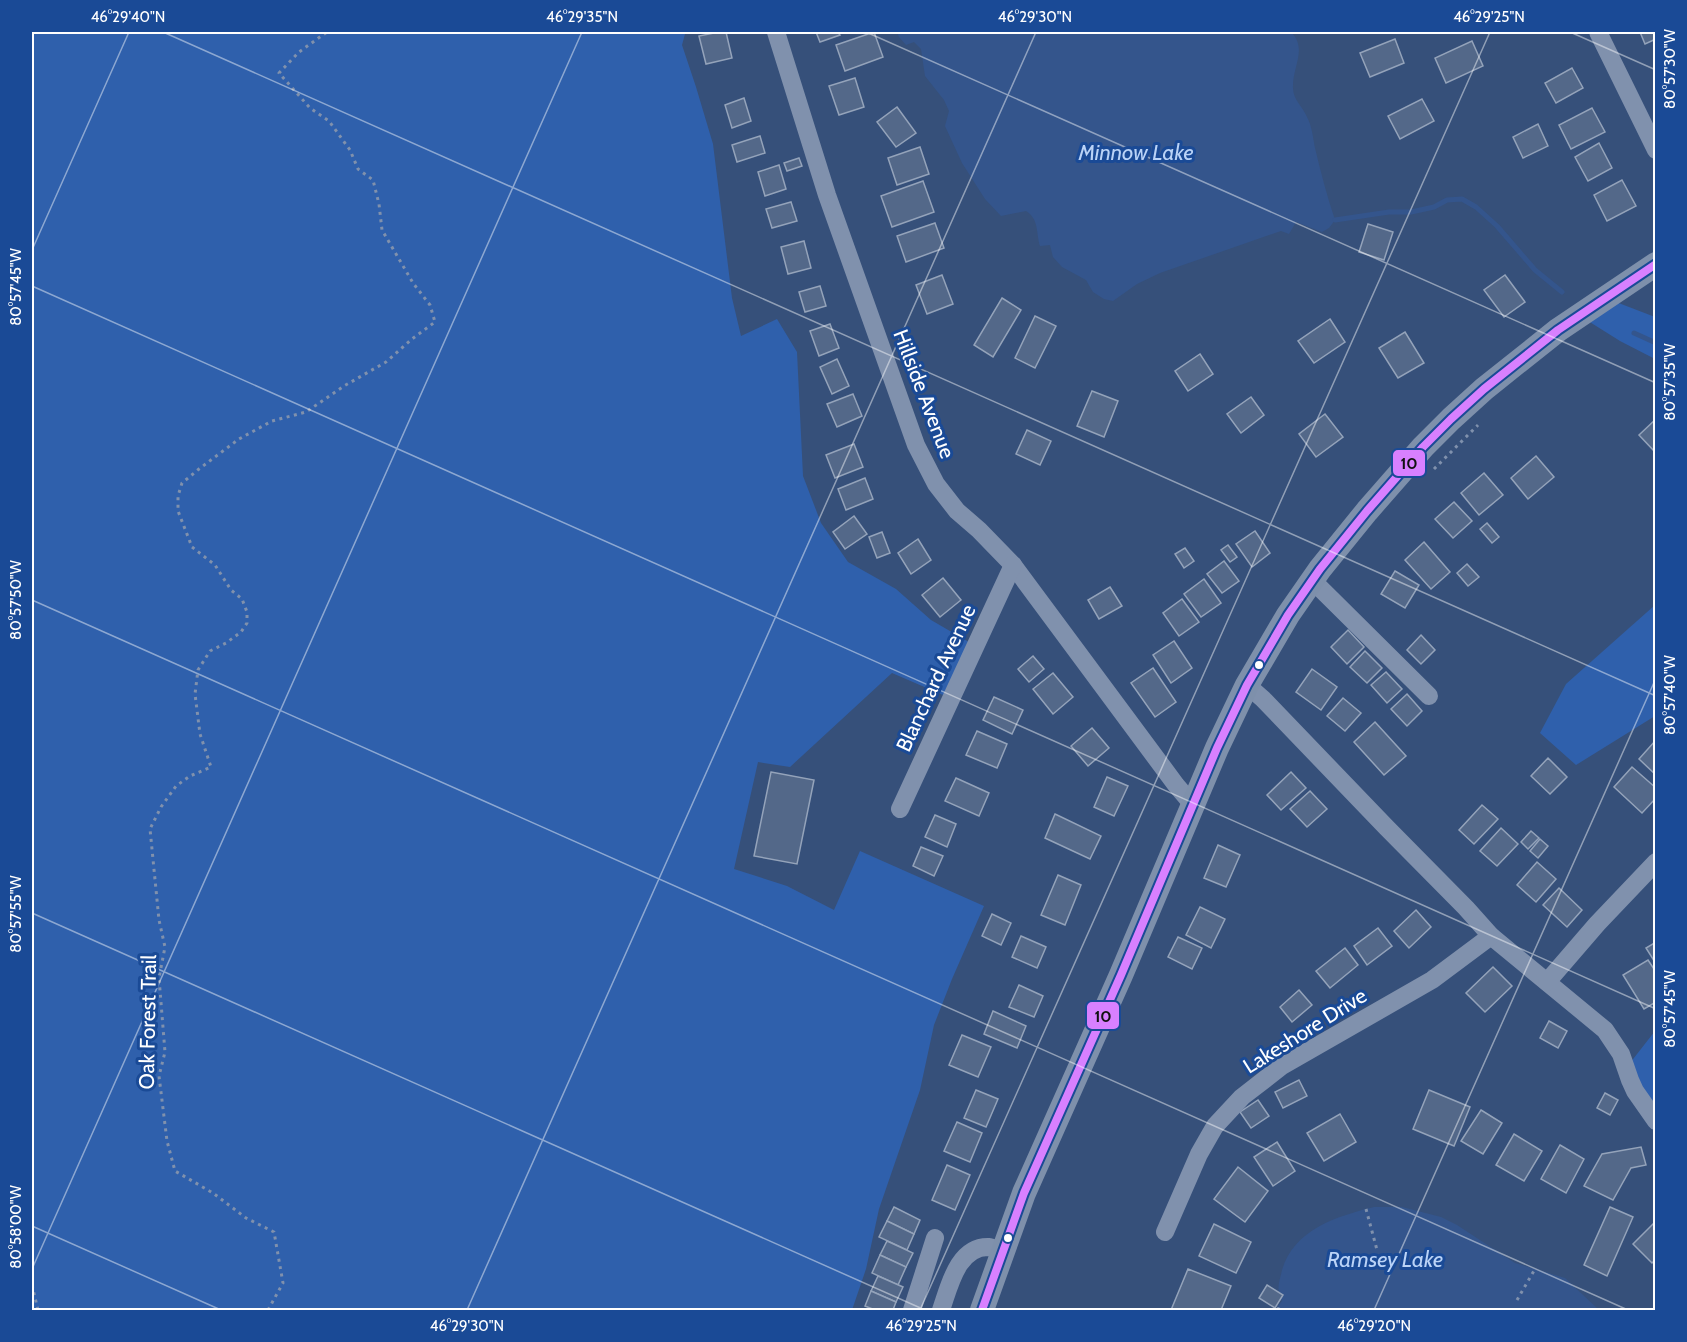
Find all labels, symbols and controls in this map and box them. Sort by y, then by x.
text: 46°29'40"N [91,8,165,26]
text: 46°29'35"N [546,8,618,26]
text: 46°29'30"N [998,8,1072,26]
text: 46°29'25"N [1453,8,1525,26]
text: 80°57'30"W [1661,28,1679,109]
water label: Minnow Lake [1077,139,1194,166]
text: 80°57'45"W [7,247,25,326]
street label: Hillside Avenue [888,326,961,462]
text: 80°57'35"W [1661,342,1679,421]
line badge: 10 [1392,449,1426,477]
text: 10 [1400,454,1418,473]
text: 80°57'50"W [7,559,25,640]
street label: Blanchard Avenue [891,600,981,755]
text: 80°57'40"W [1661,654,1679,735]
unlabelled marker [1253,659,1265,671]
text: 80°57'55"W [7,874,25,953]
street label: Oak Forest Trail [134,954,161,1090]
text: 80°57'45"W [1661,969,1679,1048]
street label: Lakeshore Drive [1238,983,1371,1079]
line badge: 10 [1086,1001,1120,1030]
text: 10 [1094,1007,1112,1026]
text: 80°58'00"W [7,1184,25,1269]
unlabelled marker [1002,1232,1014,1244]
water label: Ramsey Lake [1327,1246,1443,1273]
text: 46°29'30"N [430,1317,504,1335]
text: 46°29'25"N [885,1317,957,1335]
text: 46°29'20"N [1337,1317,1411,1335]

